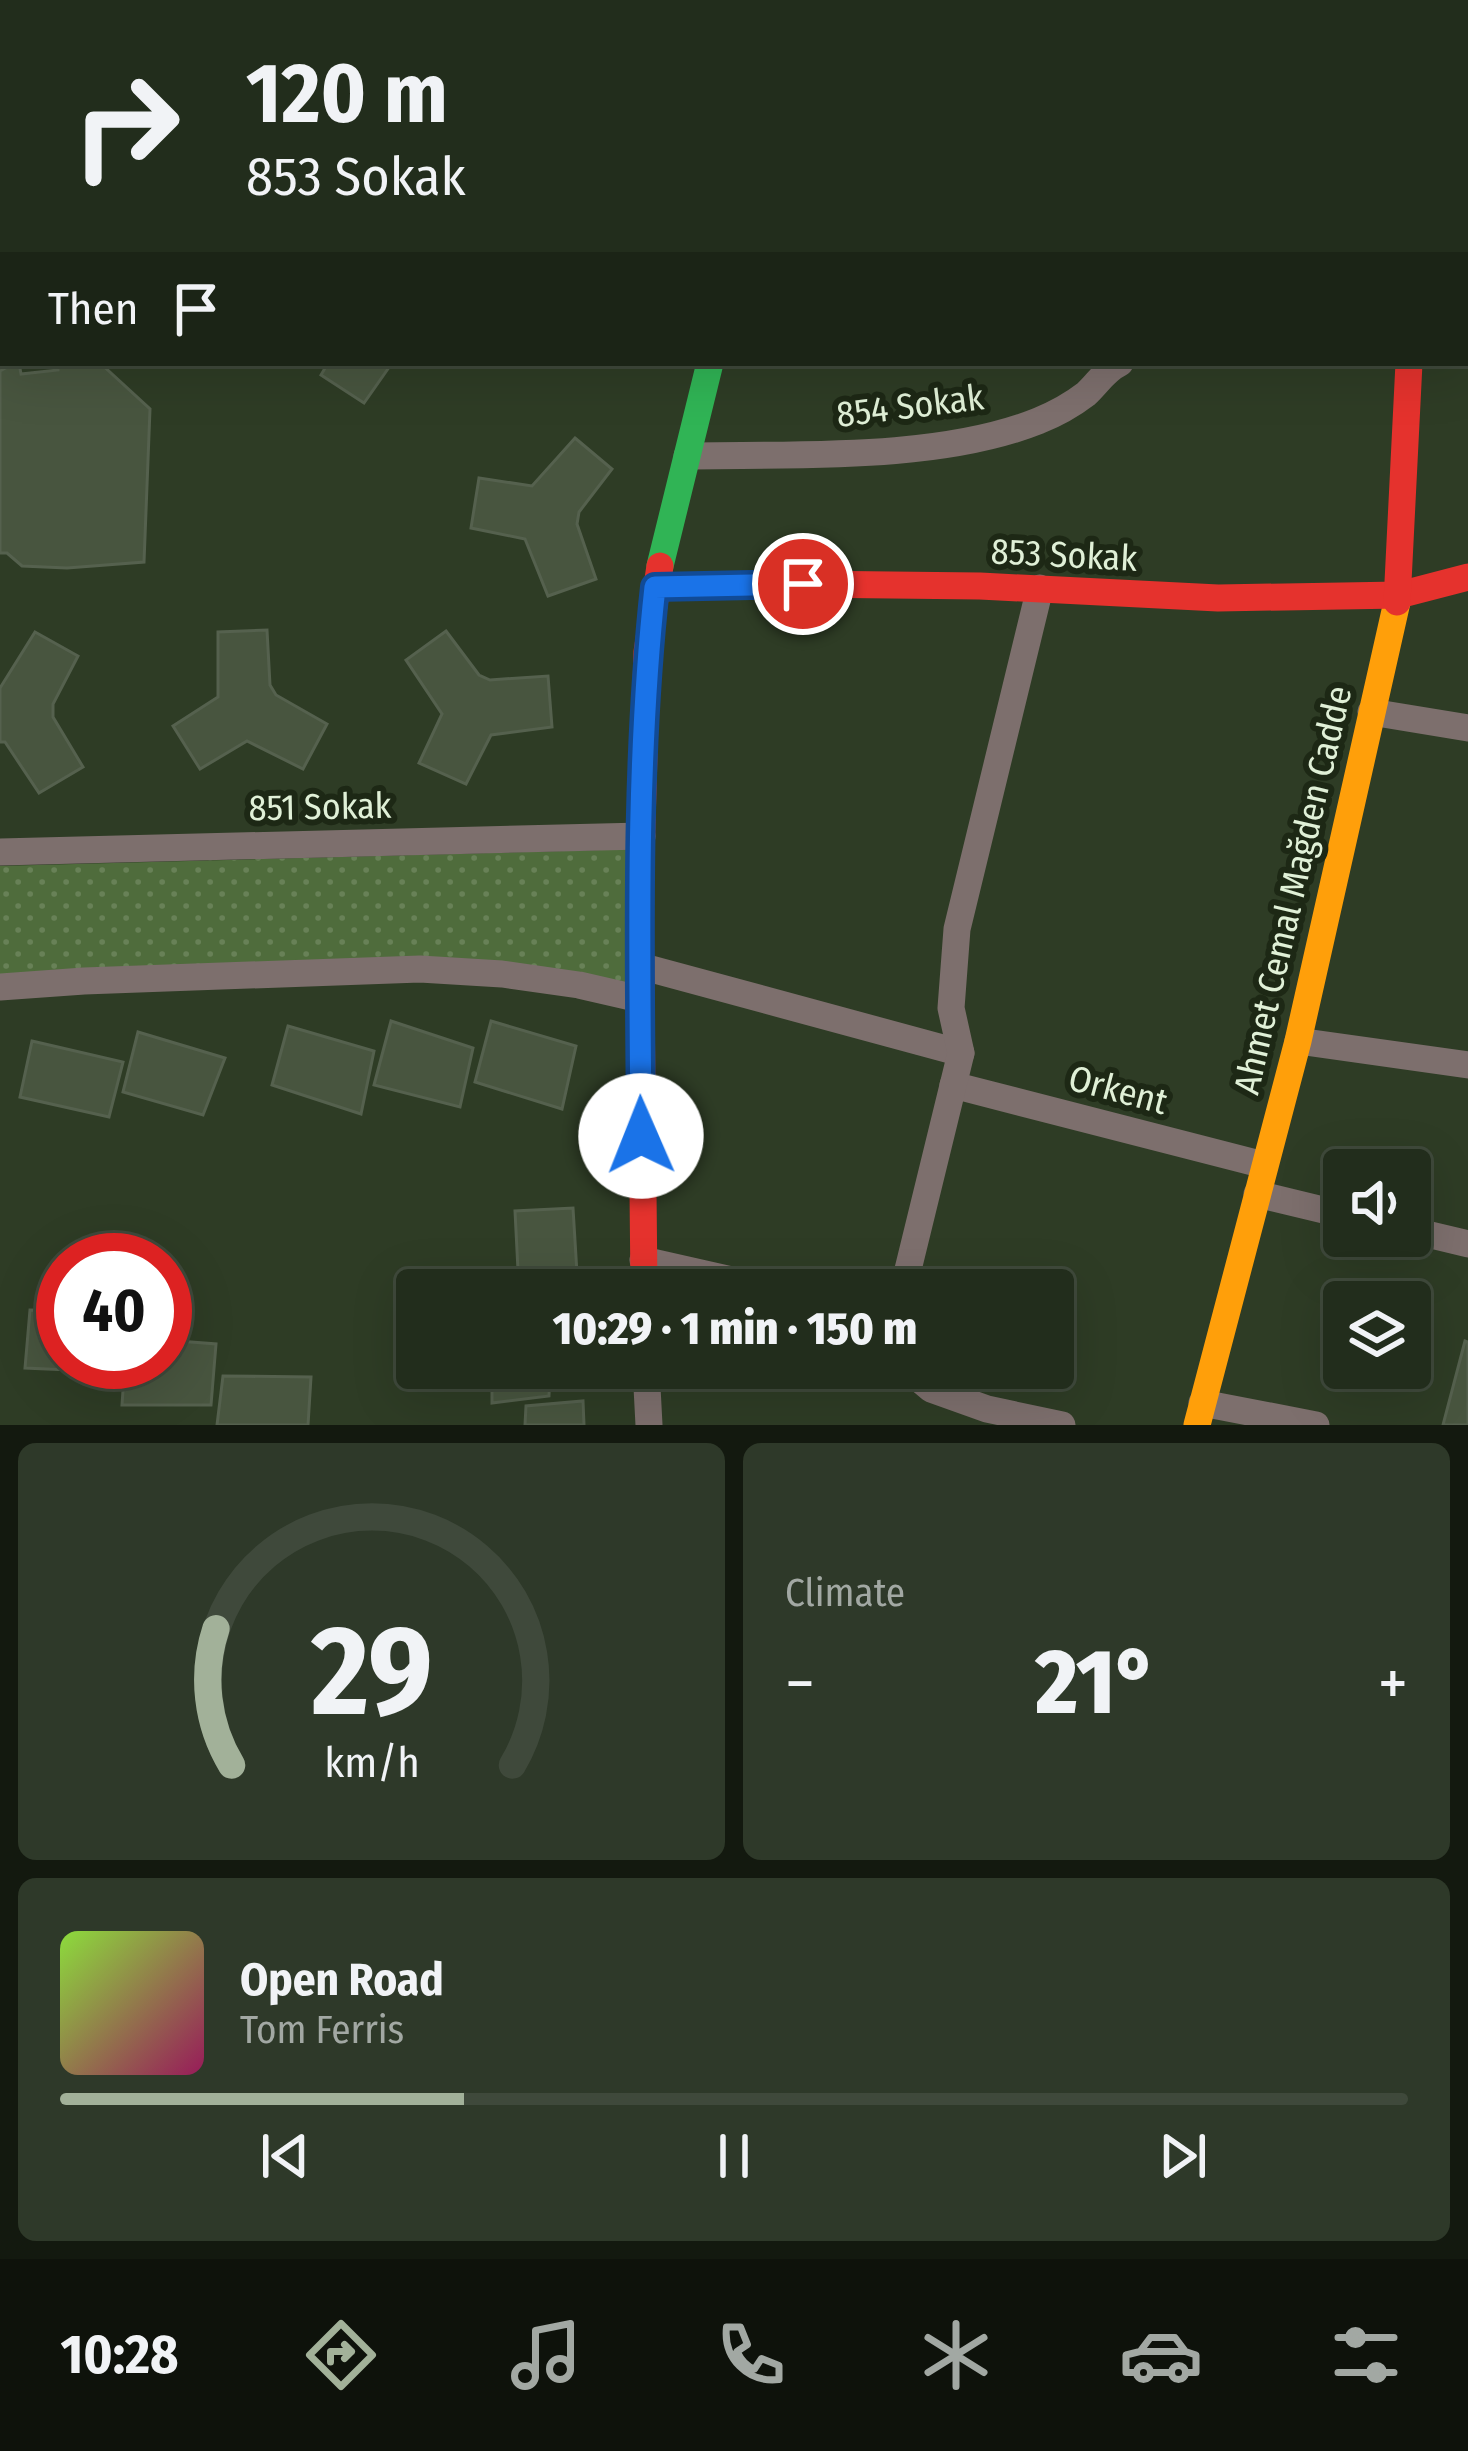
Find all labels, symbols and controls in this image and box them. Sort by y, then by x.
text: 120 m [246,43,448,144]
icon: right [48,48,204,204]
text: 853 Sokak [246,145,466,209]
icon: arrive [163,276,229,342]
text: Then [48,282,139,336]
street label: 854 Sokak [834,375,986,437]
street label: 853 Sokak [990,529,1138,581]
pin [752,533,854,635]
icon: arrive [770,551,836,617]
street label: Ahmet Cemal Mağden Cadde [1225,682,1361,1098]
street label: 851 Sokak [248,784,392,830]
street label: Orkent [1064,1056,1172,1124]
position arrow [578,1073,704,1199]
map controls [1323,1149,1431,1389]
button: sound [1323,1149,1431,1257]
speed limit sign: 40 [36,1233,192,1389]
button: layers [1323,1281,1431,1389]
text: 10:29 · 1 min · 150 m [553,1302,917,1356]
text: Climate [785,1570,905,1616]
text: 29 [310,1597,432,1747]
text: 21° [1035,1629,1157,1737]
text: − [785,1644,815,1723]
text: + [1378,1644,1408,1723]
text: km/h [324,1736,419,1787]
text: Open Road [240,1953,444,2007]
text: Tom Ferris [240,2007,404,2053]
icon: previous [252,2123,318,2189]
icon: pause [701,2123,767,2189]
icon: next [1150,2123,1216,2189]
icon: directions [299,2313,383,2397]
icon: music [504,2313,588,2397]
icon: phone [709,2313,793,2397]
icon: climate [914,2313,998,2397]
icon: car [1119,2313,1203,2397]
icon: filters [1324,2313,1408,2397]
text: 10:28 [60,2323,179,2387]

